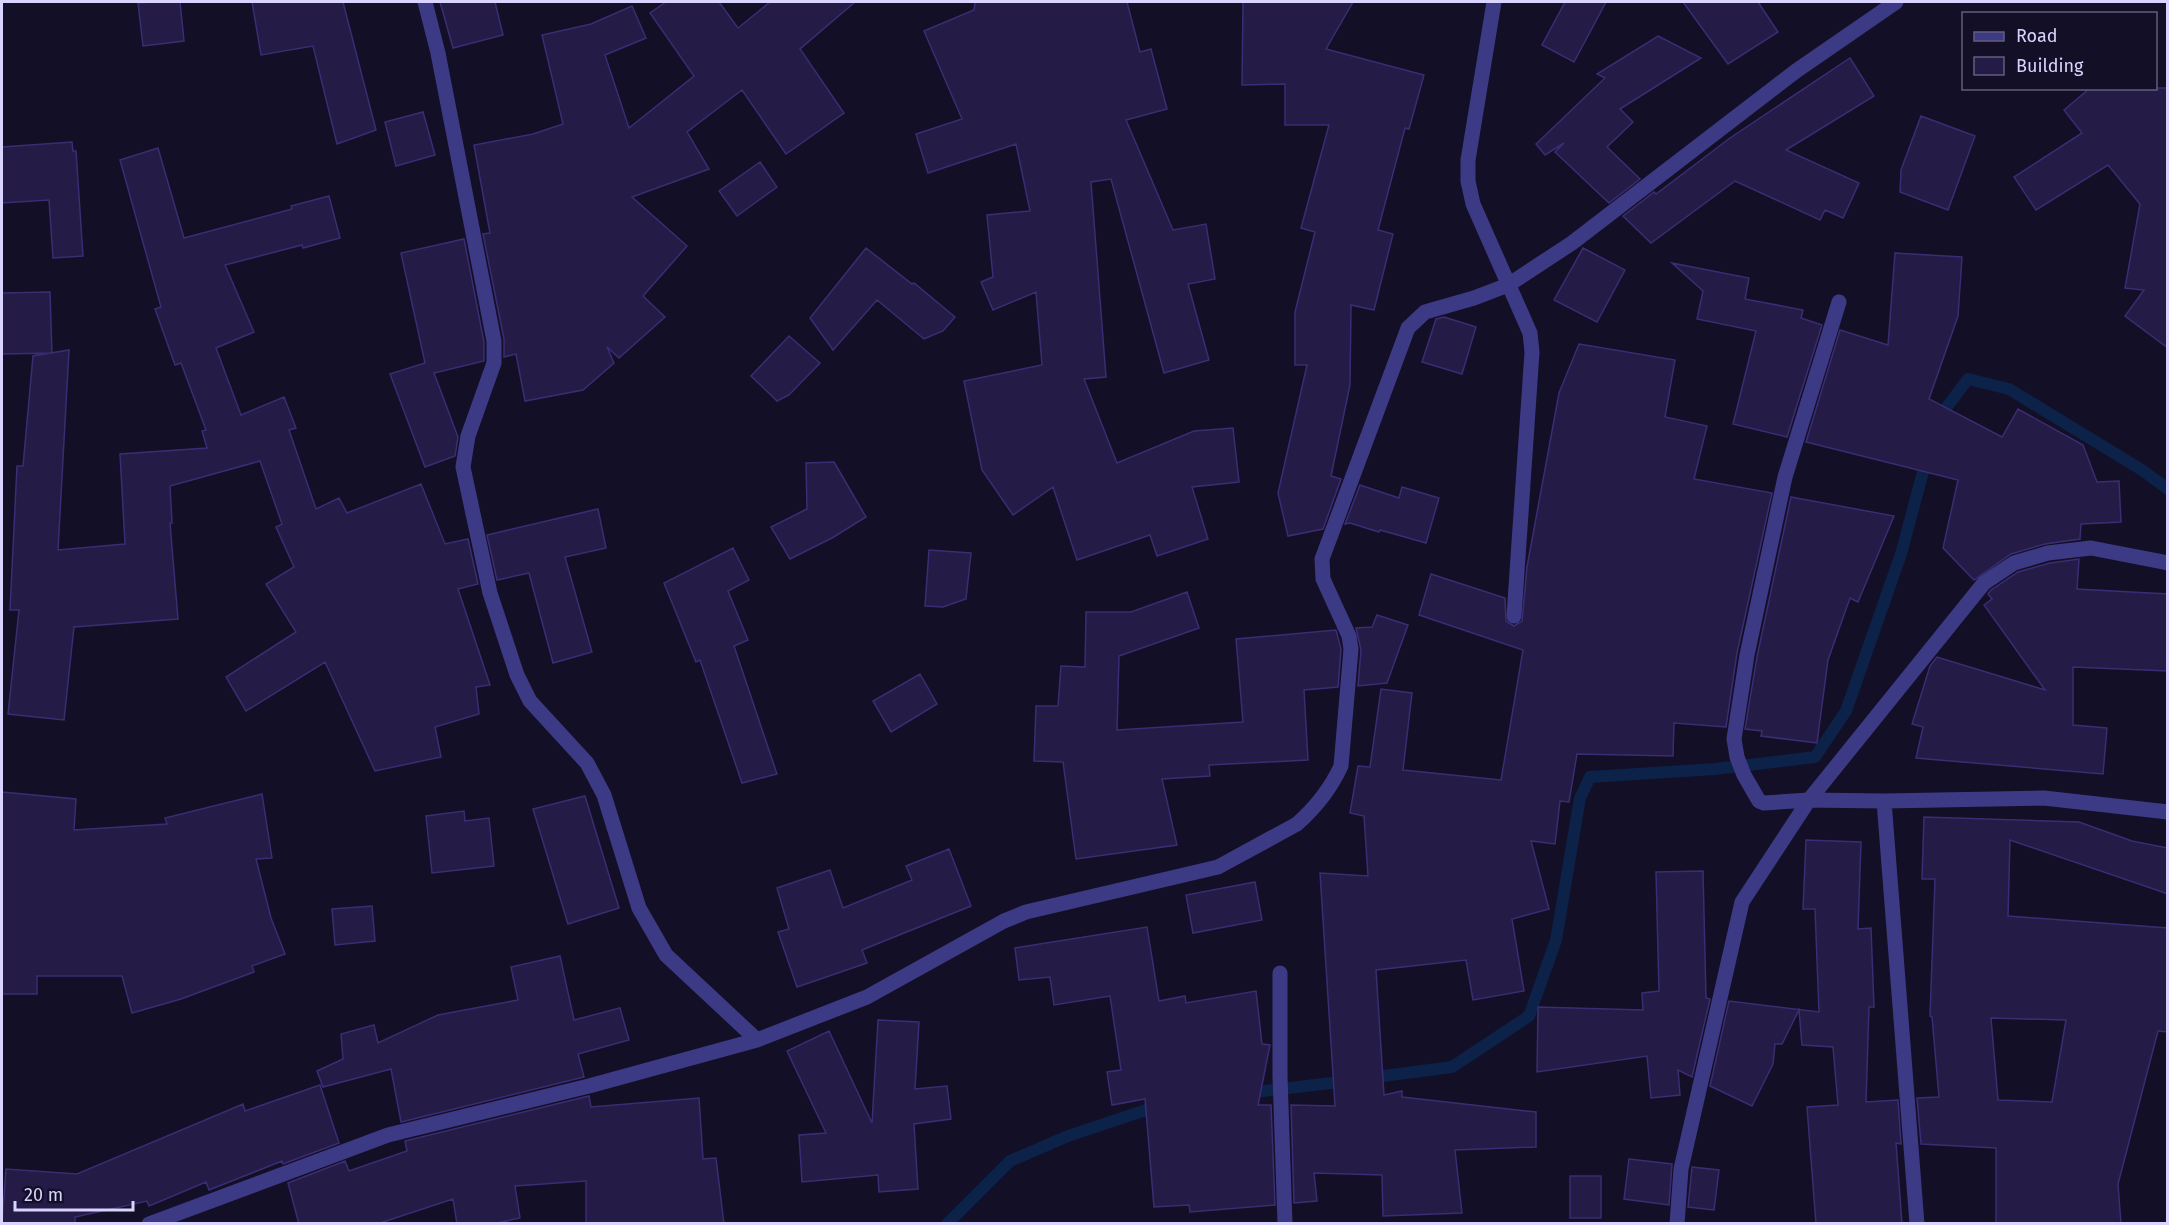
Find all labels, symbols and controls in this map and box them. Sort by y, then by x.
legend [1962,12,2157,90]
text: Road [2016,25,2058,47]
text: Building [2016,55,2084,77]
scale bar [15,1174,134,1212]
text: 20 m [24,1184,63,1206]

